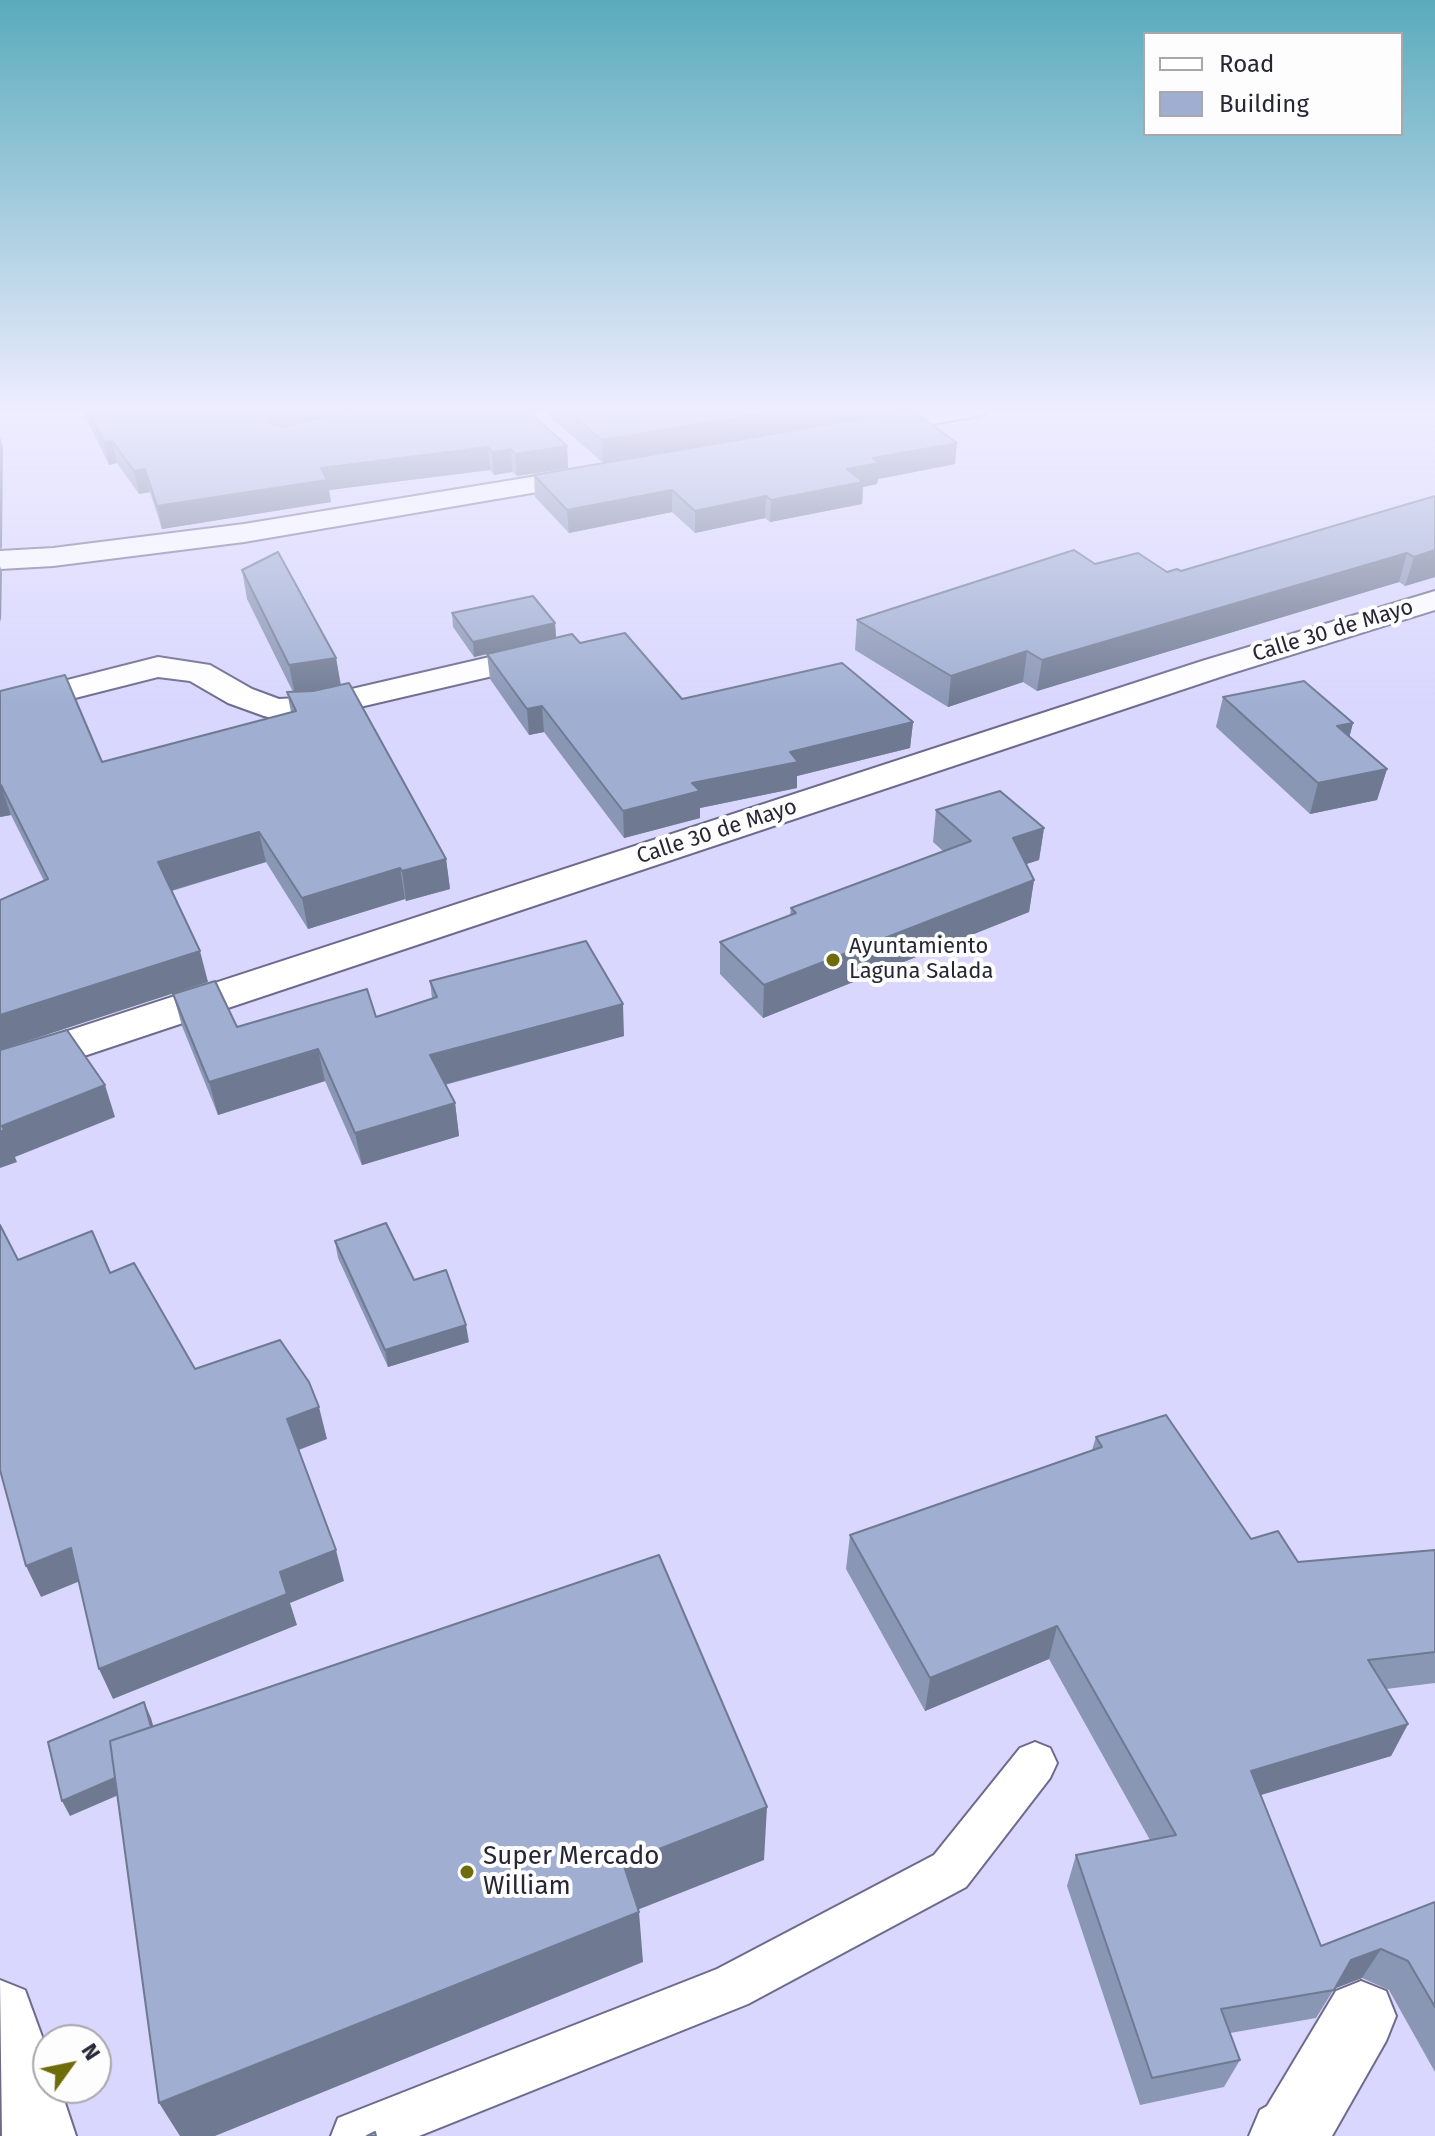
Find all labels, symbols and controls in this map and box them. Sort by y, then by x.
legend [1143,32,1403,136]
text: Road [1219,50,1274,78]
text: Building [1219,90,1309,118]
street label: Calle 30 de Mayo [1249,594,1417,668]
street label: Calle 30 de Mayo [634,794,800,870]
place label: Ayuntamiento Laguna Salada [849,934,993,986]
marker: Ayuntamiento Laguna Salada [824,951,842,969]
place label: Super Mercado William [483,1841,660,1902]
marker: Super Mercado William [458,1863,476,1881]
north arrow [32,2024,112,2104]
text: N [76,2038,106,2065]

